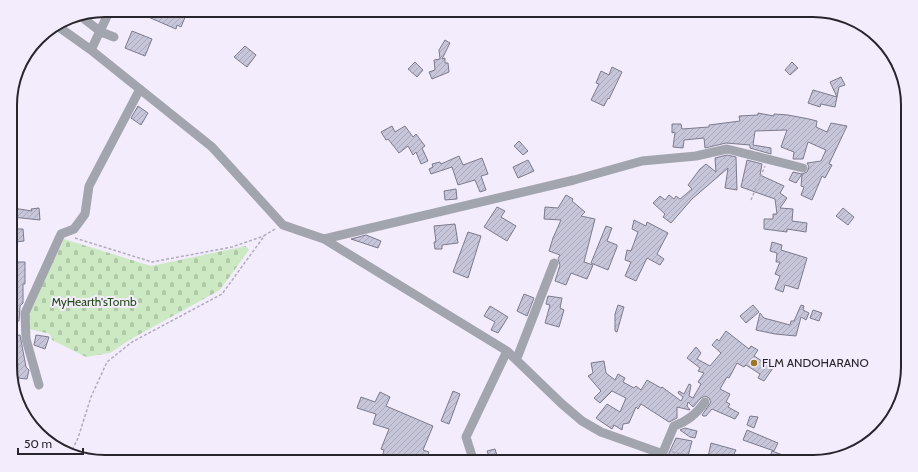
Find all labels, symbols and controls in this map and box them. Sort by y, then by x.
park label: MyHearth'sTomb [51,294,137,309]
place label: FLM ANDOHARANO [762,355,869,370]
marker: FLM ANDOHARANO [749,358,759,368]
scale bar [18,430,83,456]
text: 50 m [24,436,52,451]

